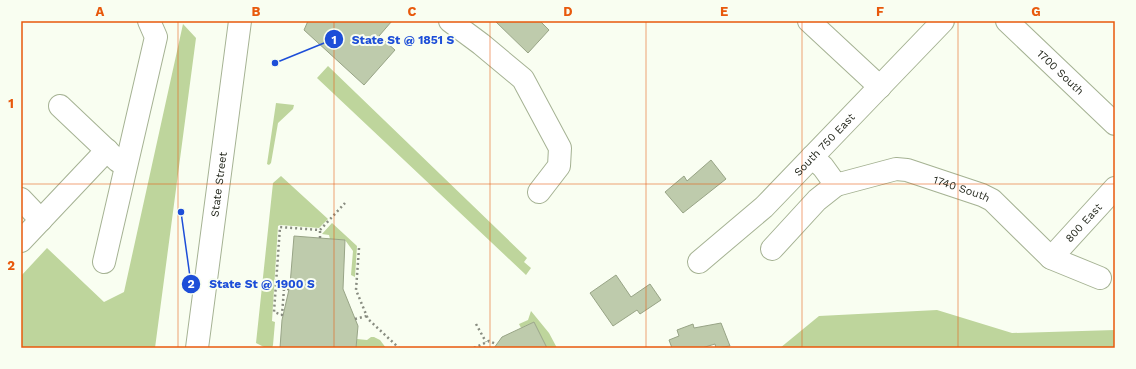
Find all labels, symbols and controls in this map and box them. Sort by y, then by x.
text: A [96,4,105,19]
text: B [252,4,261,19]
text: C [408,4,417,19]
text: D [563,4,573,19]
text: E [720,4,728,19]
text: F [876,4,884,19]
text: G [1031,4,1041,19]
callout: State St @ 1851 S [324,27,463,51]
text: 1 [331,33,337,47]
text: State St @ 1851 S [352,33,454,47]
street label: 1700 South [1035,47,1087,97]
text: 1 [8,96,14,111]
street label: South 750 East [791,110,858,178]
street label: State Street [208,151,229,218]
street label: 1740 South [932,173,992,204]
street label: 800 East [1062,200,1105,245]
text: 2 [7,258,15,273]
callout: State St @ 1900 S [181,272,323,296]
text: 2 [187,277,195,291]
text: State St @ 1900 S [209,277,315,291]

